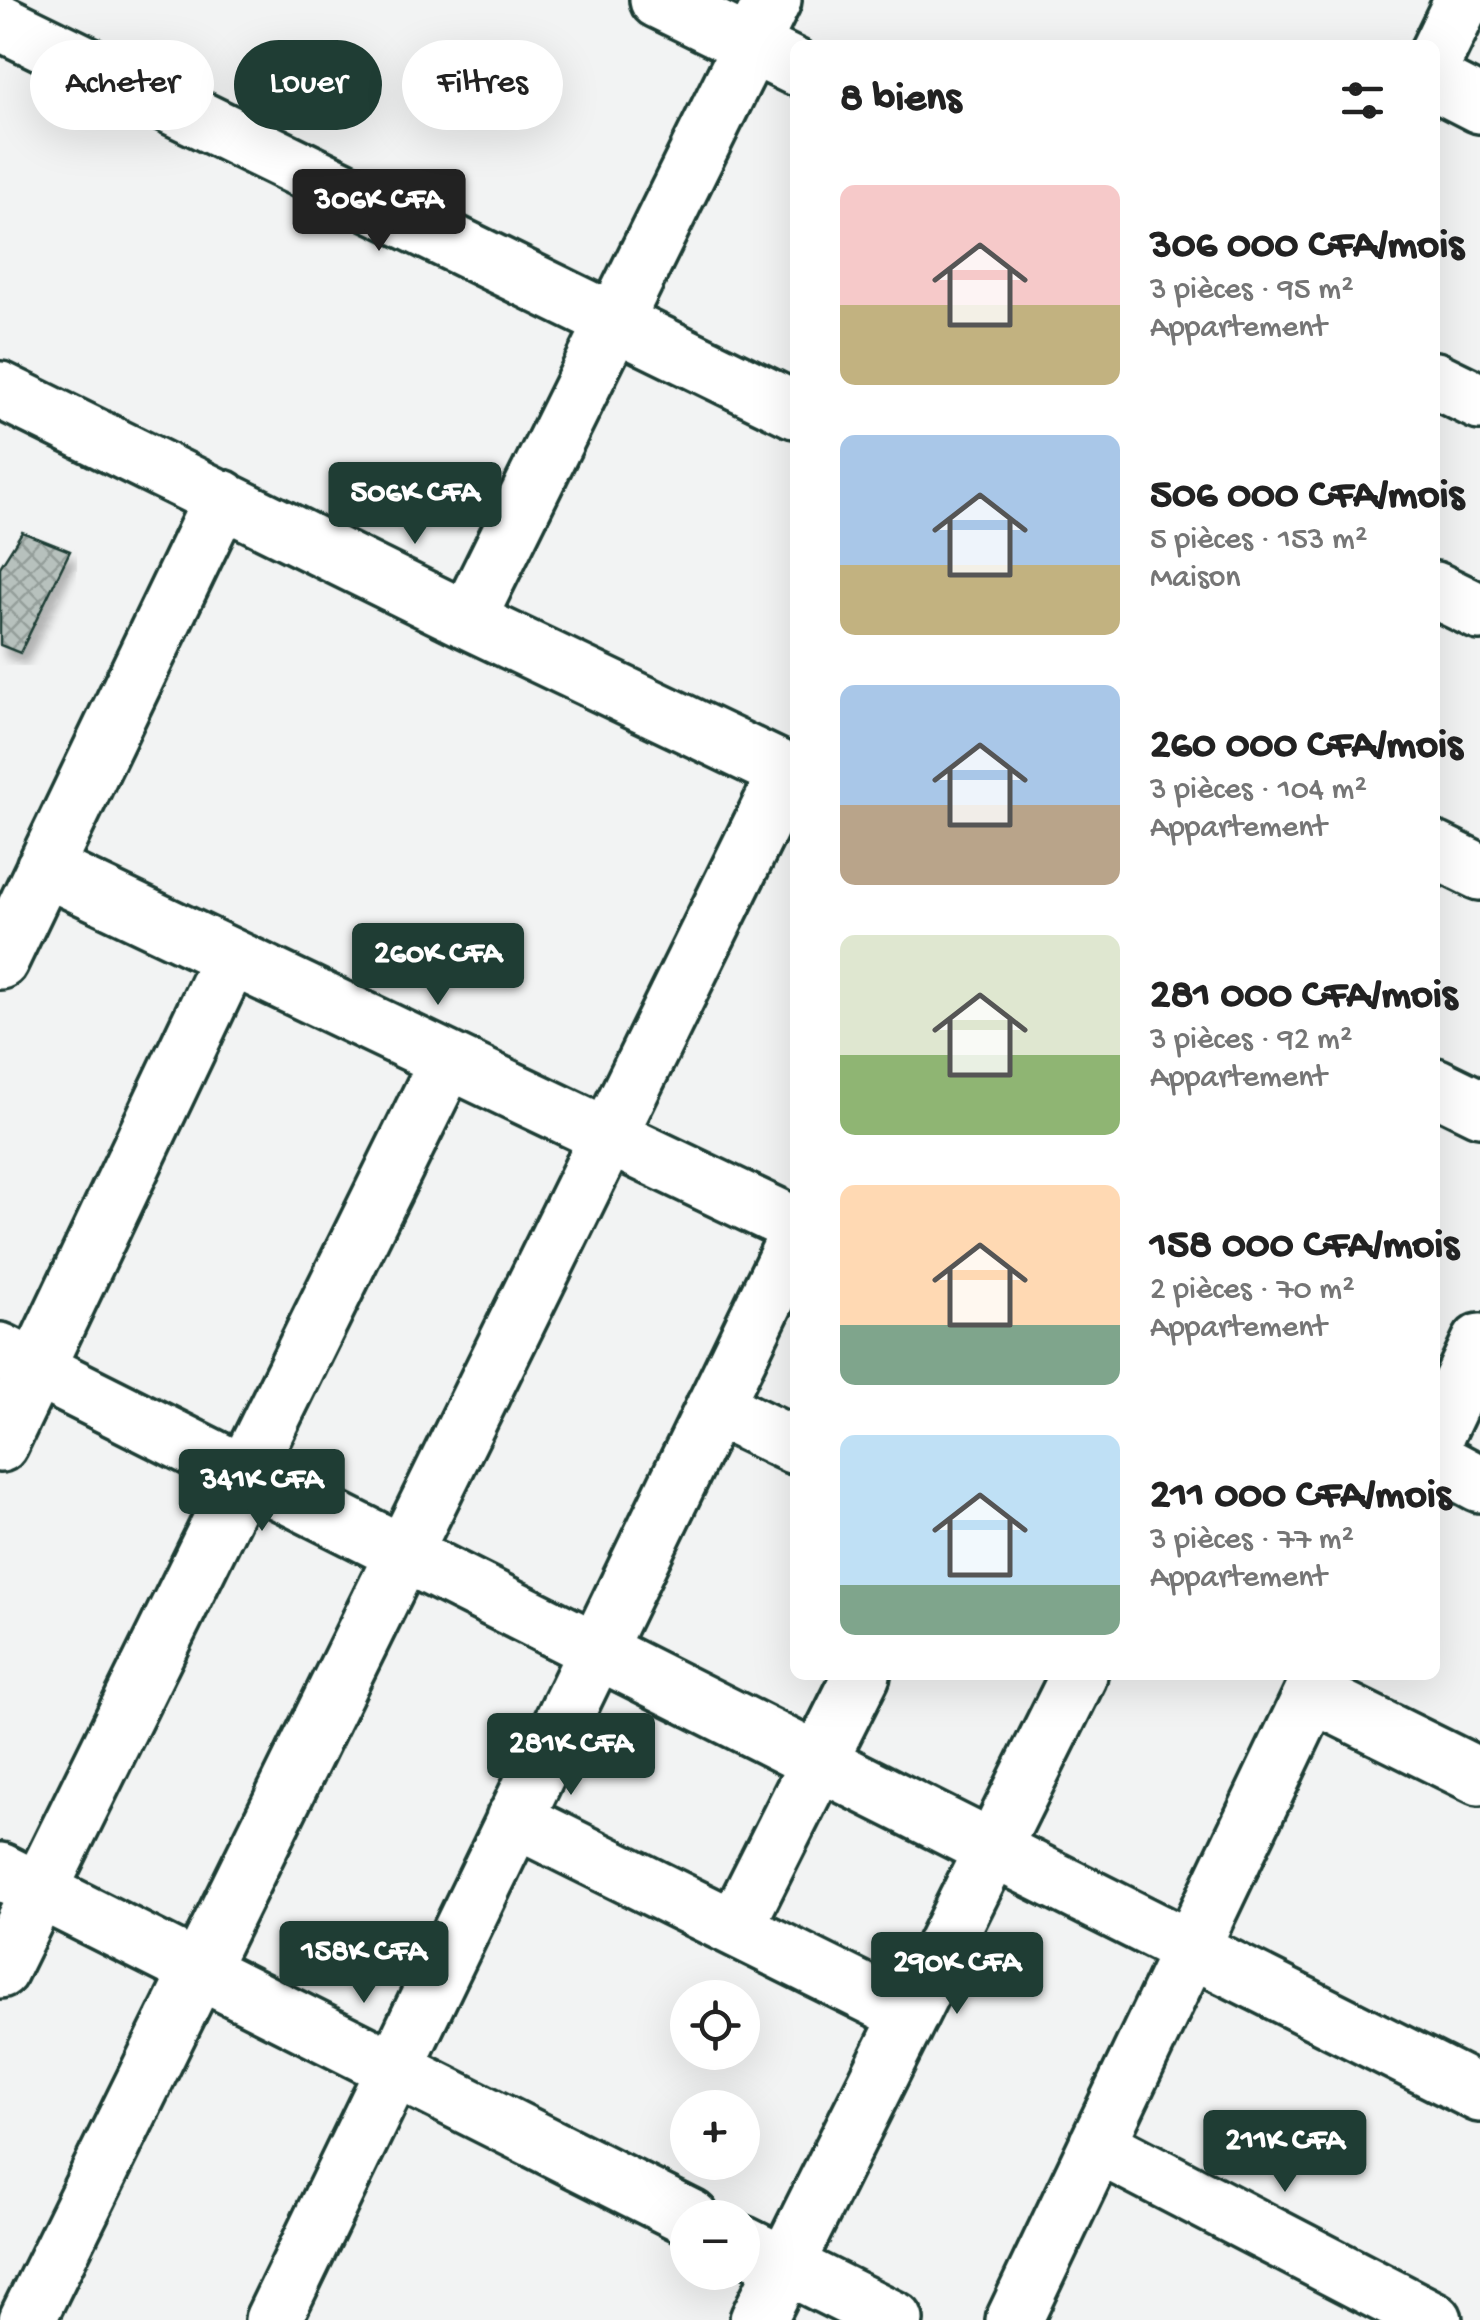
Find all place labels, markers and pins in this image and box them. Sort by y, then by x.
pin: 306K CFA [276,169,482,254]
pin: 506K CFA [312,462,518,547]
pin: 260K CFA [335,923,541,1008]
pin: 341K CFA [159,1449,365,1534]
pin: 281K CFA [468,1713,674,1798]
pin: 158K CFA [261,1921,467,2006]
pin: 290K CFA [854,1932,1060,2017]
pin: 211K CFA [1182,2110,1388,2195]

